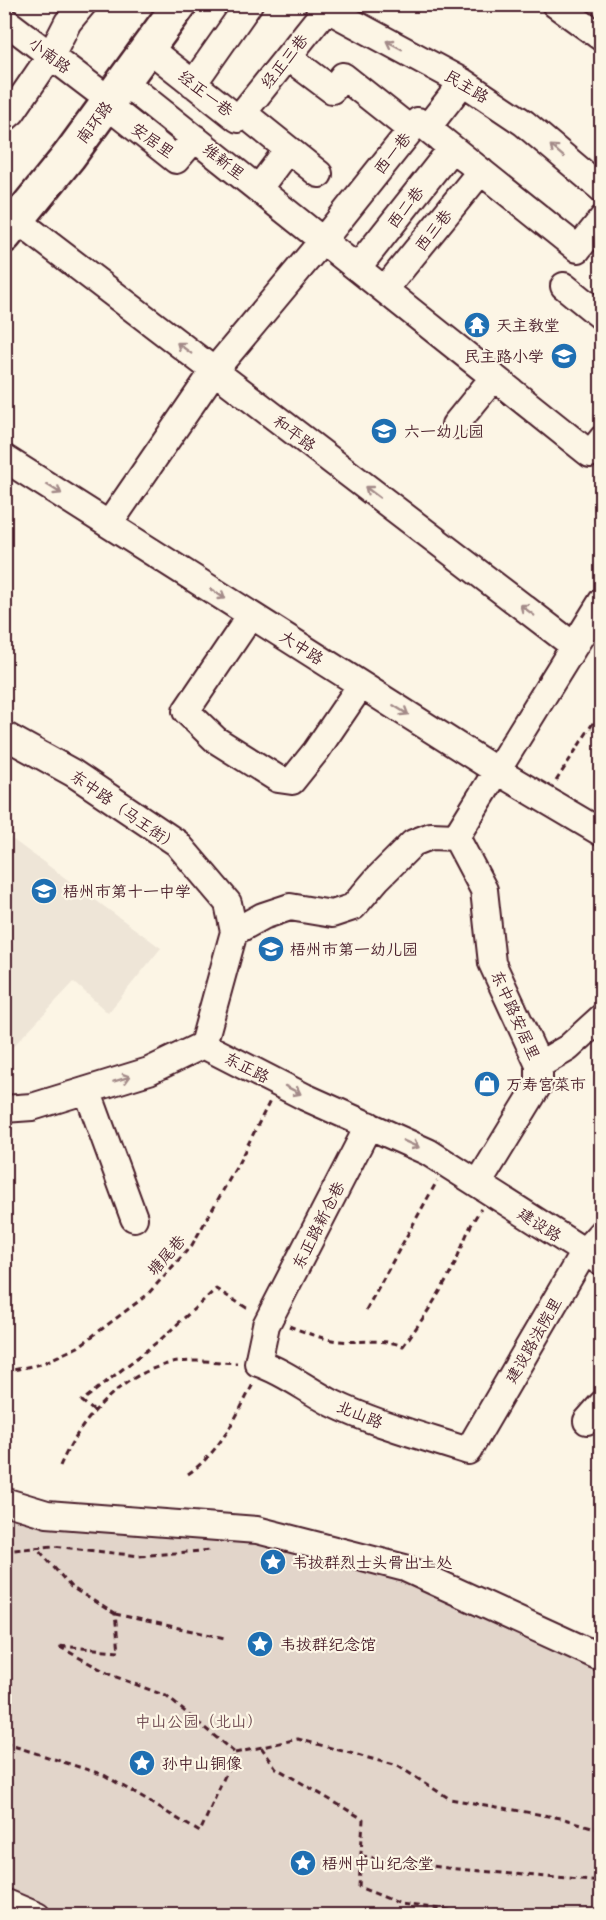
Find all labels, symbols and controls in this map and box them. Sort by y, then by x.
street label: 经正三巷 [257,30,313,93]
street label: 小南路 [24,33,75,78]
one-way arrow [385,39,403,51]
street label: 经正一巷 [174,66,237,121]
street label: 民主路 [441,66,492,108]
street label: 南环路 [72,97,117,148]
street label: 安居里 [127,119,178,163]
street label: 西一巷 [370,129,416,179]
street label: 维新里 [198,139,248,184]
one-way arrow [550,144,565,158]
street label: 西二巷 [383,183,428,233]
street label: 西三巷 [411,206,457,256]
temple icon: 天主教堂 [462,310,492,340]
place label: 天主教堂 [496,316,560,336]
school or university icon: 民主路小学 [549,341,579,371]
one-way arrow [176,342,192,355]
place label: 民主路小学 [464,347,544,367]
street label: 和平路 [269,411,320,456]
school or university icon: 六一幼儿园 [369,416,399,446]
place label: 六一幼儿园 [404,422,484,442]
one-way arrow [45,484,62,496]
one-way arrow [365,486,381,498]
one-way arrow [210,588,226,600]
one-way arrow [520,604,536,617]
street label: 大中路 [276,626,327,669]
one-way arrow [392,704,408,716]
street label: 东中路（马王街） [66,766,183,856]
school or university icon: 梧州市第十一中学 [29,876,59,906]
place label: 梧州市第十一中学 [63,882,191,902]
school or university icon: 梧州市第一幼儿园 [256,934,286,964]
place label: 梧州市第一幼儿园 [290,940,418,960]
street label: 东中路安居里 [486,967,544,1063]
street label: 东正路 [221,1048,272,1088]
shop icon: 万寿宫菜市 [472,1069,502,1099]
one-way arrow [112,1073,131,1084]
place label: 万寿宫菜市 [506,1075,586,1095]
one-way arrow [283,1085,301,1097]
one-way arrow [402,1139,420,1151]
street label: 东正路新仓巷 [288,1178,350,1273]
street label: 建设路 [514,1203,565,1246]
street label: 塘尾巷 [143,1231,190,1280]
street label: 建设路法院里 [501,1294,567,1387]
street label: 北山路 [334,1397,386,1433]
place icon: 韦拔群烈士头骨出土处 [258,1547,288,1577]
place label: 韦拔群烈士头骨出土处 [292,1553,453,1573]
place icon: 韦拔群纪念馆 [245,1629,275,1659]
place label: 韦拔群纪念馆 [280,1635,376,1655]
park label: 中山公园（北山） [135,1712,263,1732]
place icon: 孙中山铜像 [127,1748,157,1778]
place label: 孙中山铜像 [162,1754,242,1774]
place icon: 梧州中山纪念堂 [288,1848,318,1878]
place label: 梧州中山纪念堂 [322,1854,434,1874]

